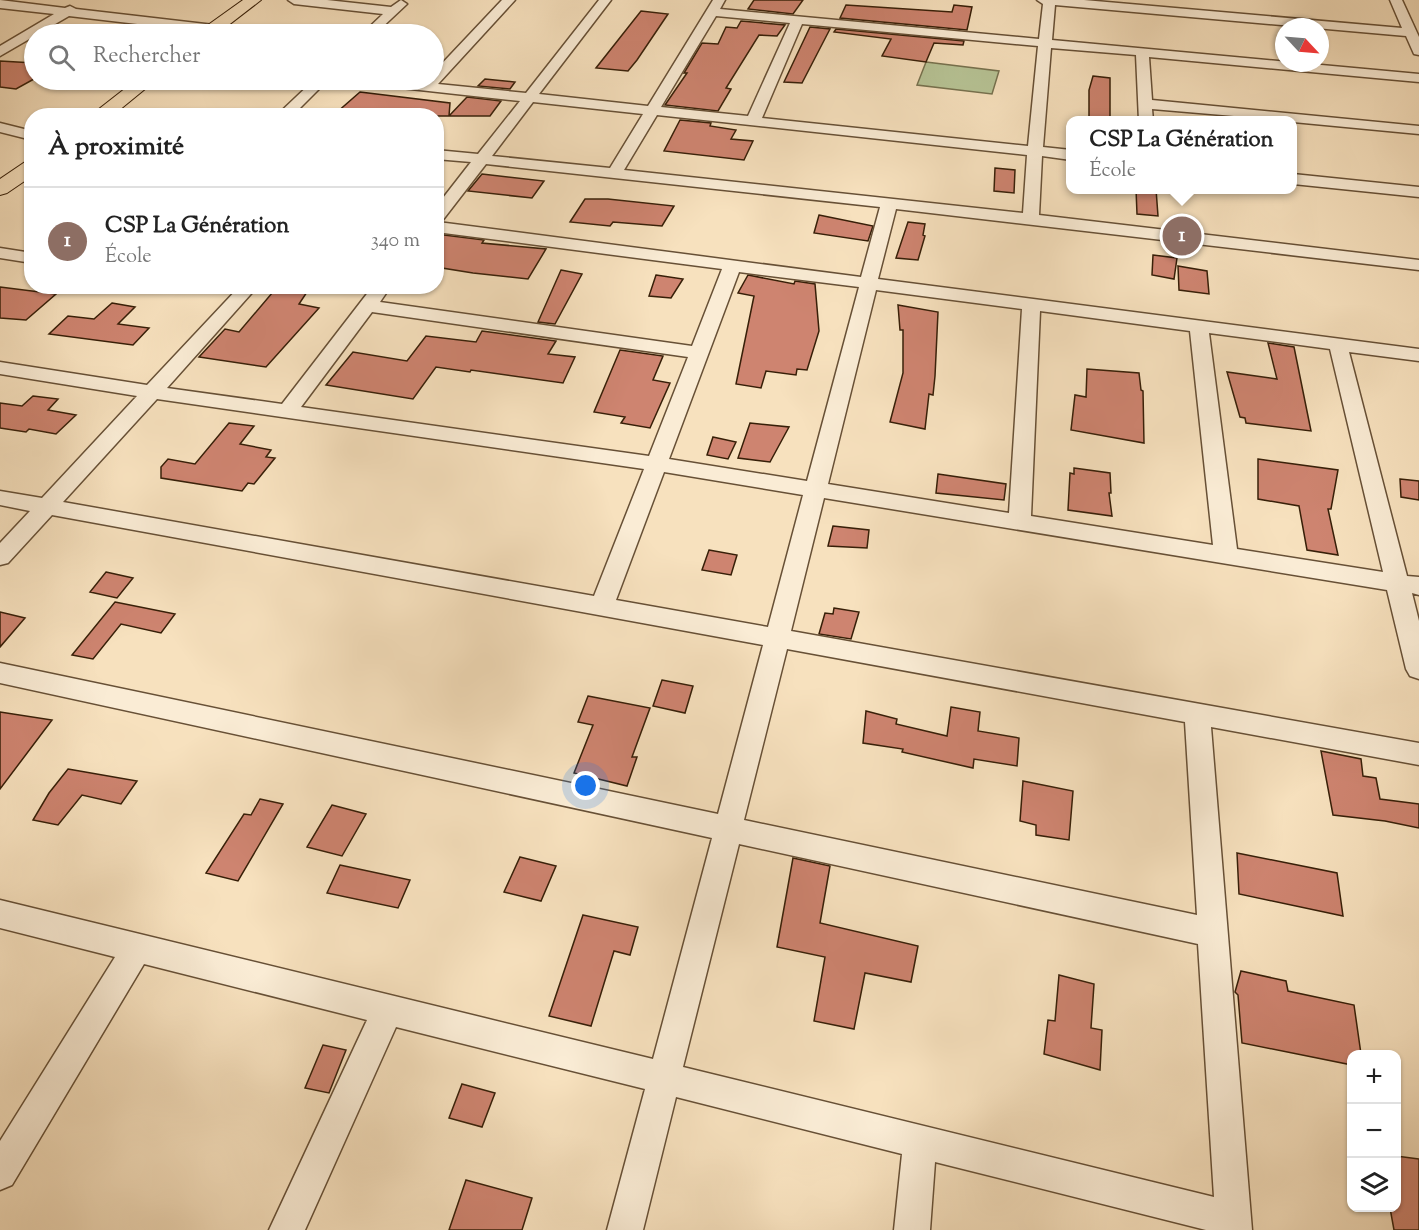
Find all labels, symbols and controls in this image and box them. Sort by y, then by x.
north arrow [1275,18,1329,72]
search box [24,24,444,90]
icon: search [45,41,78,74]
text: Rechercher [93,41,200,73]
popup [1066,116,1297,194]
text: CSP La Génération [1089,125,1274,157]
text: À proximité [48,129,184,166]
text: École [1089,157,1136,186]
text: CSP La Génération [105,211,289,243]
pin: 1 [1162,214,1202,258]
text: 1 [64,227,71,256]
text: 340 m [371,227,420,256]
text: École [105,243,152,272]
your location [571,771,600,800]
map controls [1347,1050,1401,1212]
button: + [1347,1050,1401,1104]
button: − [1347,1104,1401,1158]
button: layers [1347,1158,1401,1212]

